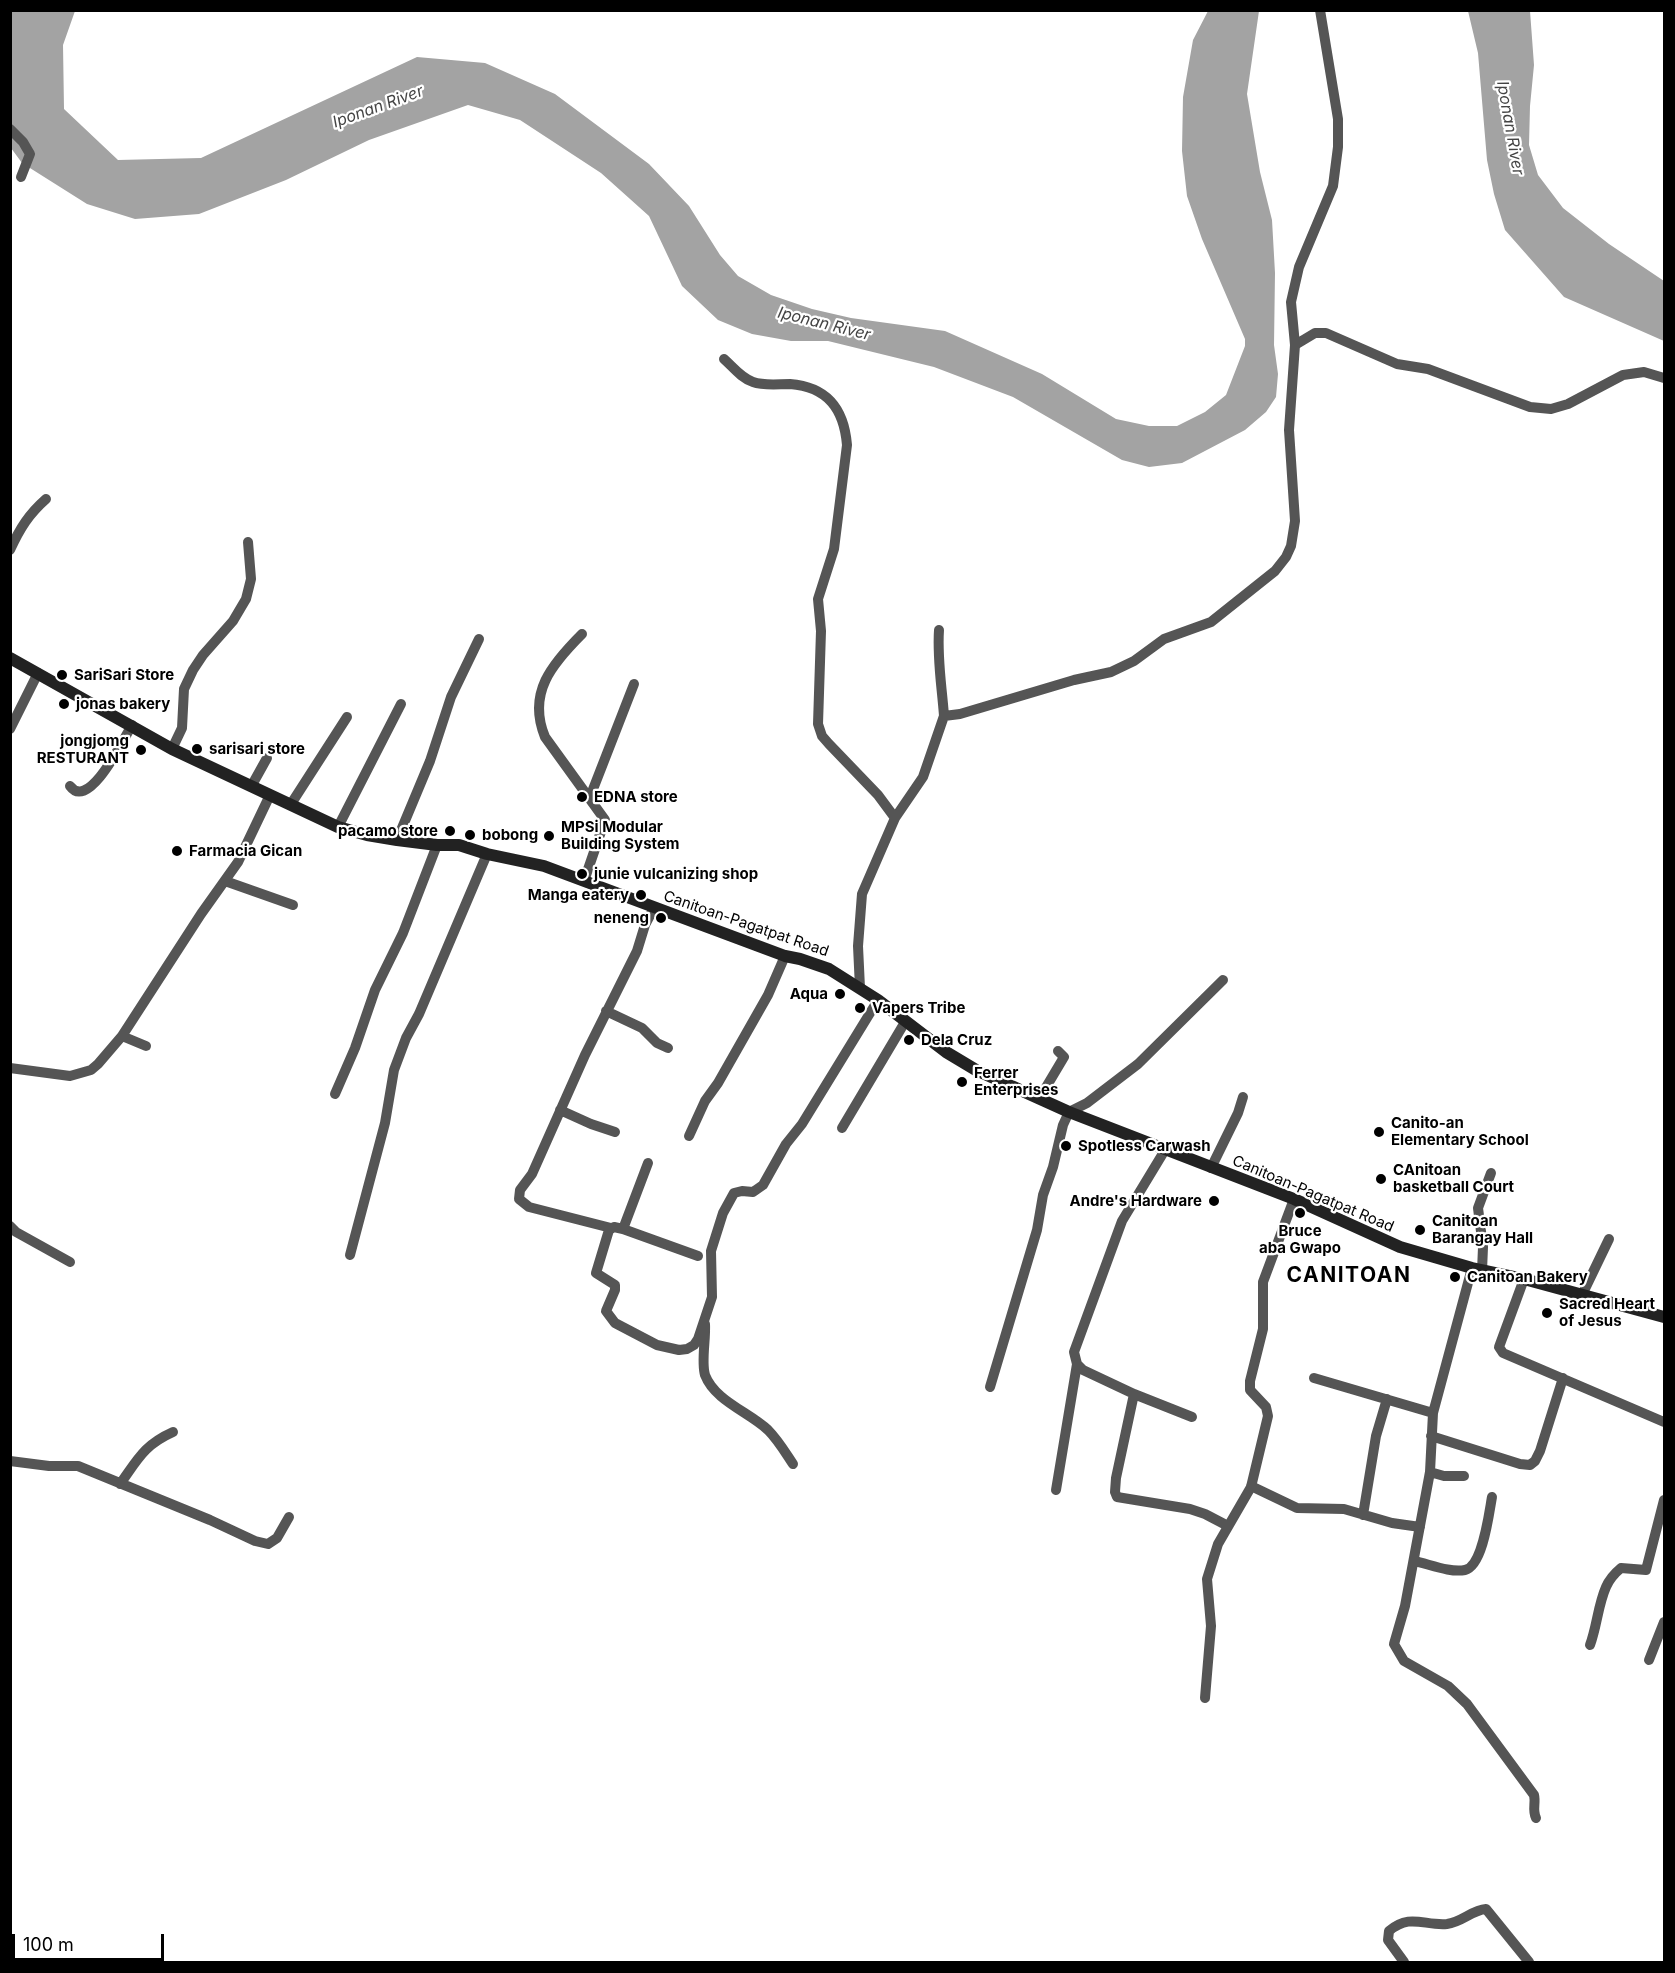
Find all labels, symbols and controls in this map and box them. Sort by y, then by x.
water label: Iponan River [1492,80,1528,176]
water label: Iponan River [330,82,426,132]
water label: Iponan River [776,303,872,345]
place label: SariSari Store [74,666,174,684]
marker: SariSari Store [55,668,69,682]
place label: jonas bakery [76,695,170,713]
marker: jonas bakery [57,697,71,711]
place label: jongjomg RESTURANT [37,732,129,767]
place label: sarisari store [209,740,305,758]
marker: sarisari store [190,742,204,756]
marker: jongjomg RESTURANT [134,743,148,757]
place label: EDNA store [594,788,678,806]
marker: EDNA store [575,790,589,804]
place label: MPSi Modular Building System [561,818,680,853]
place label: pacamo store [338,822,438,840]
marker: pacamo store [443,824,457,838]
place label: bobong [482,826,538,844]
marker: bobong [463,828,477,842]
marker: MPSi Modular Building System [542,829,556,843]
place label: Farmacia Gican [189,842,302,860]
marker: Farmacia Gican [170,844,184,858]
place label: junie vulcanizing shop [594,865,758,883]
marker: junie vulcanizing shop [575,867,589,881]
place label: Manga eatery [528,886,629,904]
street label: Canitoan-Pagatpat Road [661,887,831,961]
marker: Manga eatery [634,888,648,902]
place label: neneng [594,909,649,927]
marker: neneng [654,911,668,925]
place label: Aqua [790,985,828,1003]
marker: Aqua [833,987,847,1001]
place label: Vapers Tribe [872,999,965,1017]
marker: Vapers Tribe [853,1001,867,1015]
place label: Dela Cruz [921,1031,992,1049]
marker: Dela Cruz [902,1033,916,1047]
place label: Ferrer Enterprises [974,1064,1058,1099]
marker: Ferrer Enterprises [955,1075,969,1089]
place label: Canito-an Elementary School [1391,1114,1529,1149]
marker: Canito-an Elementary School [1372,1125,1386,1139]
place label: Spotless Carwash [1078,1137,1211,1155]
marker: Spotless Carwash [1059,1139,1073,1153]
street label: Canitoan-Pagatpat Road [1230,1152,1396,1236]
place label: CAnitoan basketball Court [1393,1161,1514,1196]
marker: CAnitoan basketball Court [1374,1172,1388,1186]
place label: Andre's Hardware [1069,1192,1202,1210]
marker: Andre's Hardware [1207,1194,1221,1208]
marker: Bruce aba Gwapo [1293,1206,1307,1220]
place label: Canitoan Barangay Hall [1432,1212,1533,1247]
place label: Bruce aba Gwapo [1259,1222,1341,1257]
marker: Canitoan Barangay Hall [1413,1223,1427,1237]
district label: CANITOAN [1287,1263,1411,1289]
place label: Canitoan Bakery [1467,1268,1588,1286]
marker: Canitoan Bakery [1448,1270,1462,1284]
place label: Sacred Heart of Jesus [1559,1295,1655,1330]
marker: Sacred Heart of Jesus [1540,1306,1554,1320]
scale bar [15,1922,166,1960]
text: 100 m [23,1934,74,1955]

